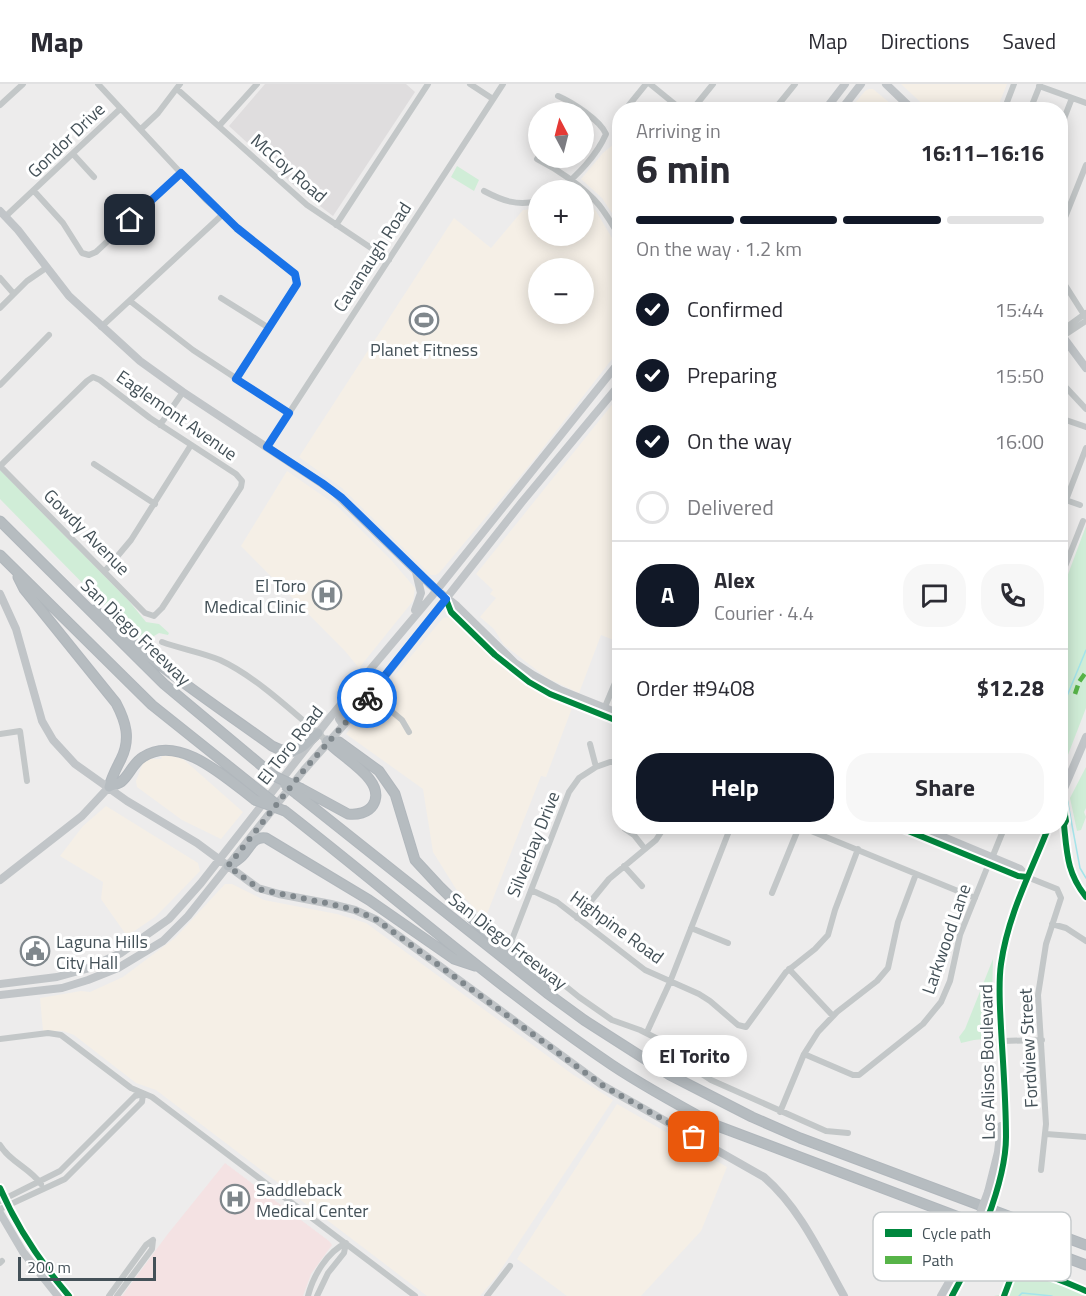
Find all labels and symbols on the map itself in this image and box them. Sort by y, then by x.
street label: Gondor Drive [21,96,111,184]
north arrow [528,102,594,168]
street label: McCoy Road [245,127,333,209]
pin [104,194,155,245]
street label: Cavanaugh Road [326,197,418,317]
sports icon: Planet Fitness [408,304,440,336]
place label: Planet Fitness [370,336,478,363]
street label: Eaglemont Avenue [111,363,243,467]
street label: Gowdy Avenue [38,483,136,581]
street label: San Diego Freeway [75,572,197,692]
place label: El Toro Medical Clinic [204,572,306,620]
hospital icon: El Toro Medical Clinic [311,579,343,611]
courier [337,668,397,728]
street label: El Toro Road [250,700,330,790]
street label: Silverbay Drive [499,787,567,901]
street label: Larkwood Lane [915,880,977,998]
street label: Highpine Road [565,884,669,970]
street label: San Diego Freeway [443,886,573,996]
place label: Laguna Hills City Hall [56,928,148,976]
public building icon: Laguna Hills City Hall [19,935,51,967]
street label: Los Alisos Boulevard [972,984,1002,1140]
street label: Fordview Street [1011,987,1045,1109]
callout: El Torito [642,1035,746,1077]
pin [668,1111,719,1162]
place label: Saddleback Medical Center [256,1176,369,1224]
hospital icon: Saddleback Medical Center [219,1183,251,1215]
legend [873,1212,1071,1281]
text: Cycle path [922,1221,991,1245]
text: Path [922,1248,954,1272]
scale bar [18,1254,156,1282]

